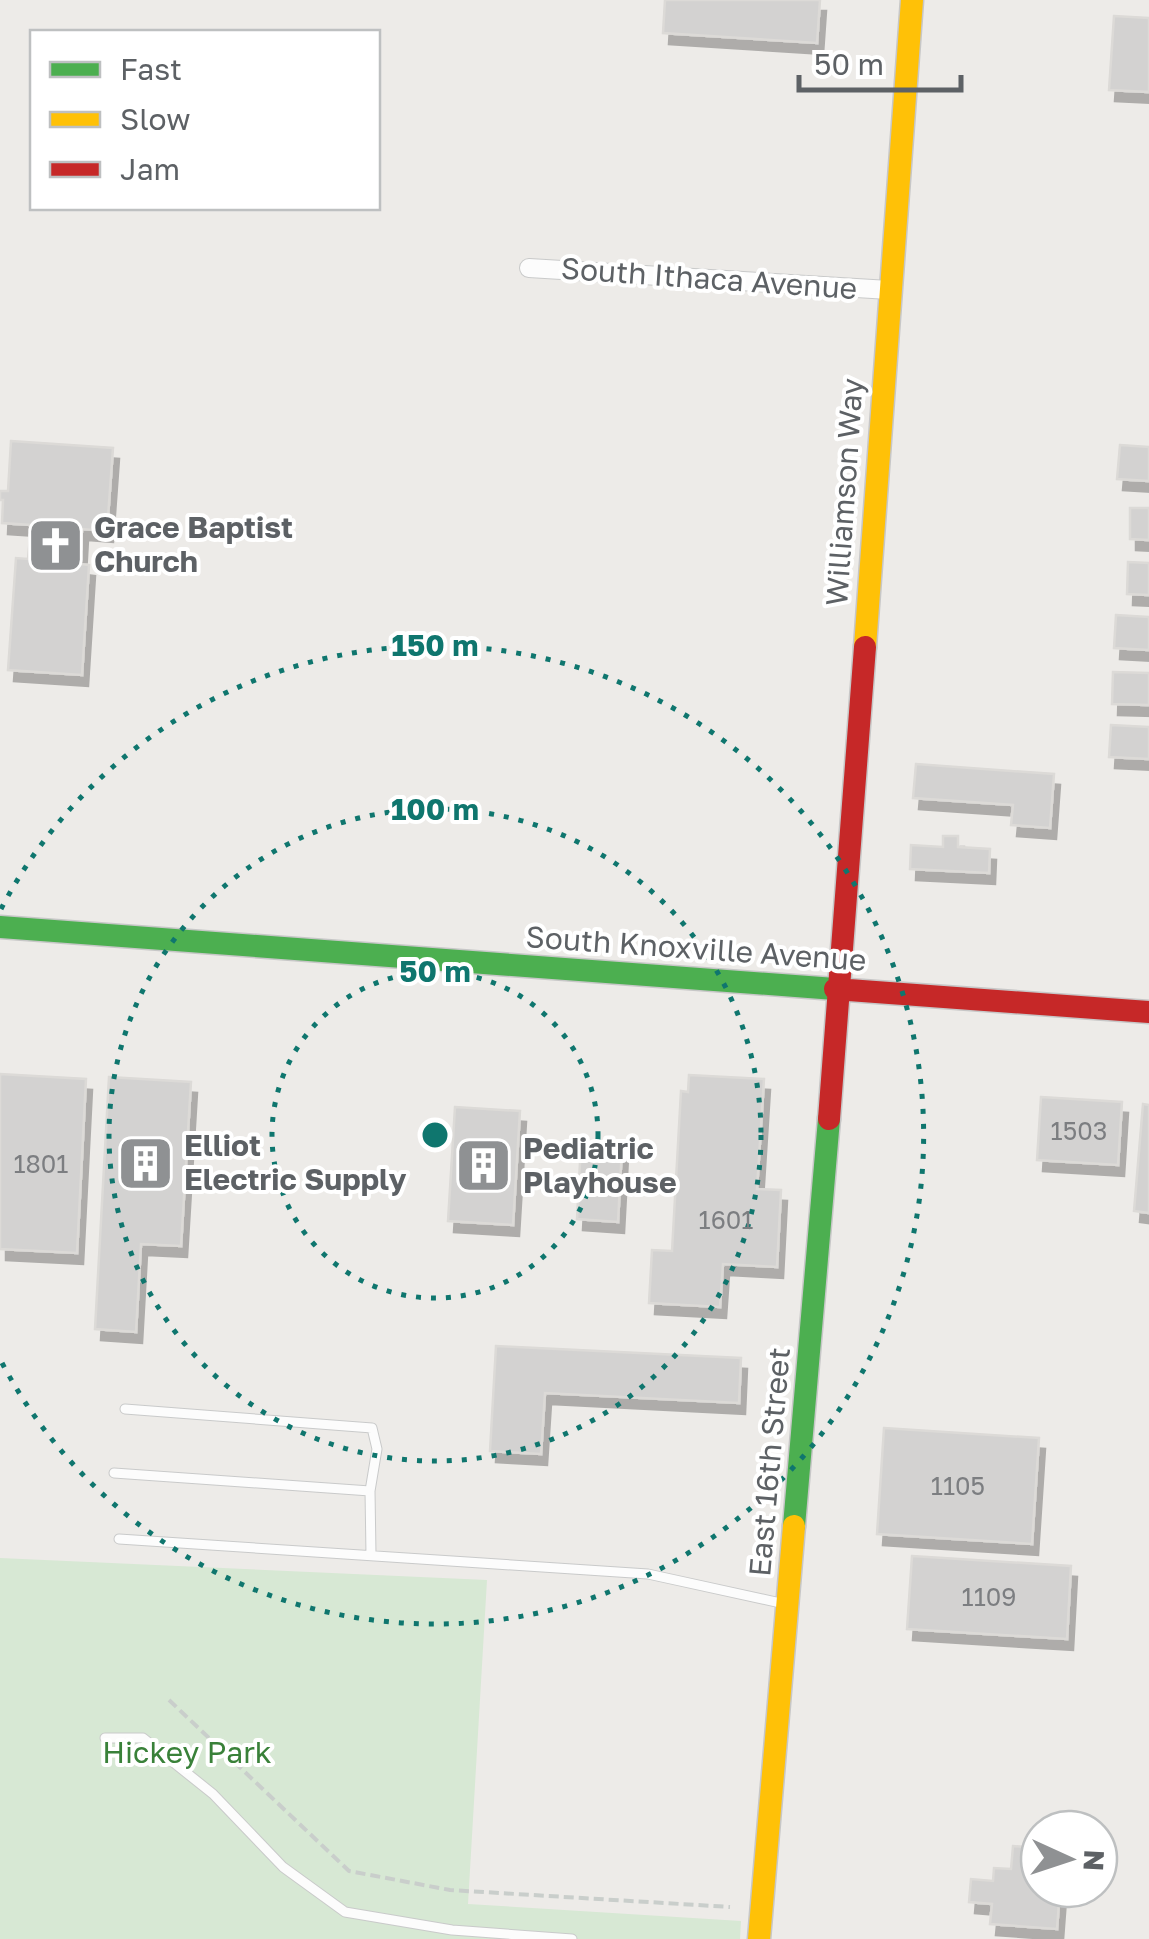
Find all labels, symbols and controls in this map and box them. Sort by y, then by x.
legend [30,30,380,210]
scale bar [799,30,962,92]
text: 50 m [814,46,884,82]
text: Fast [120,51,182,87]
text: Slow [120,101,191,137]
text: Jam [120,151,180,187]
street label: South Ithaca Avenue [560,250,858,306]
street label: Williamson Way [818,377,870,607]
place label: Grace Baptist Church [94,509,293,579]
church icon: Grace Baptist Church [25,515,85,575]
text: 150 m [392,627,479,663]
text: 100 m [391,791,479,827]
street label: South Knoxville Avenue [525,918,868,978]
text: 50 m [399,953,471,989]
house number: 1503 [1051,1115,1107,1146]
centre of rings [417,1117,453,1153]
place label: Elliot Electric Supply [184,1127,407,1197]
place label: Pediatric Playhouse [523,1130,677,1200]
building icon: Elliot Electric Supply [115,1133,175,1193]
building icon: Pediatric Playhouse [454,1136,514,1196]
house number: 1801 [13,1148,69,1179]
house number: 1601 [699,1204,753,1235]
street label: East 16th Street [741,1346,797,1578]
house number: 1105 [931,1470,985,1501]
house number: 1109 [962,1581,1016,1612]
park label: Hickey Park [102,1734,272,1770]
north arrow [1019,1809,1119,1909]
text: N [1077,1849,1111,1872]

